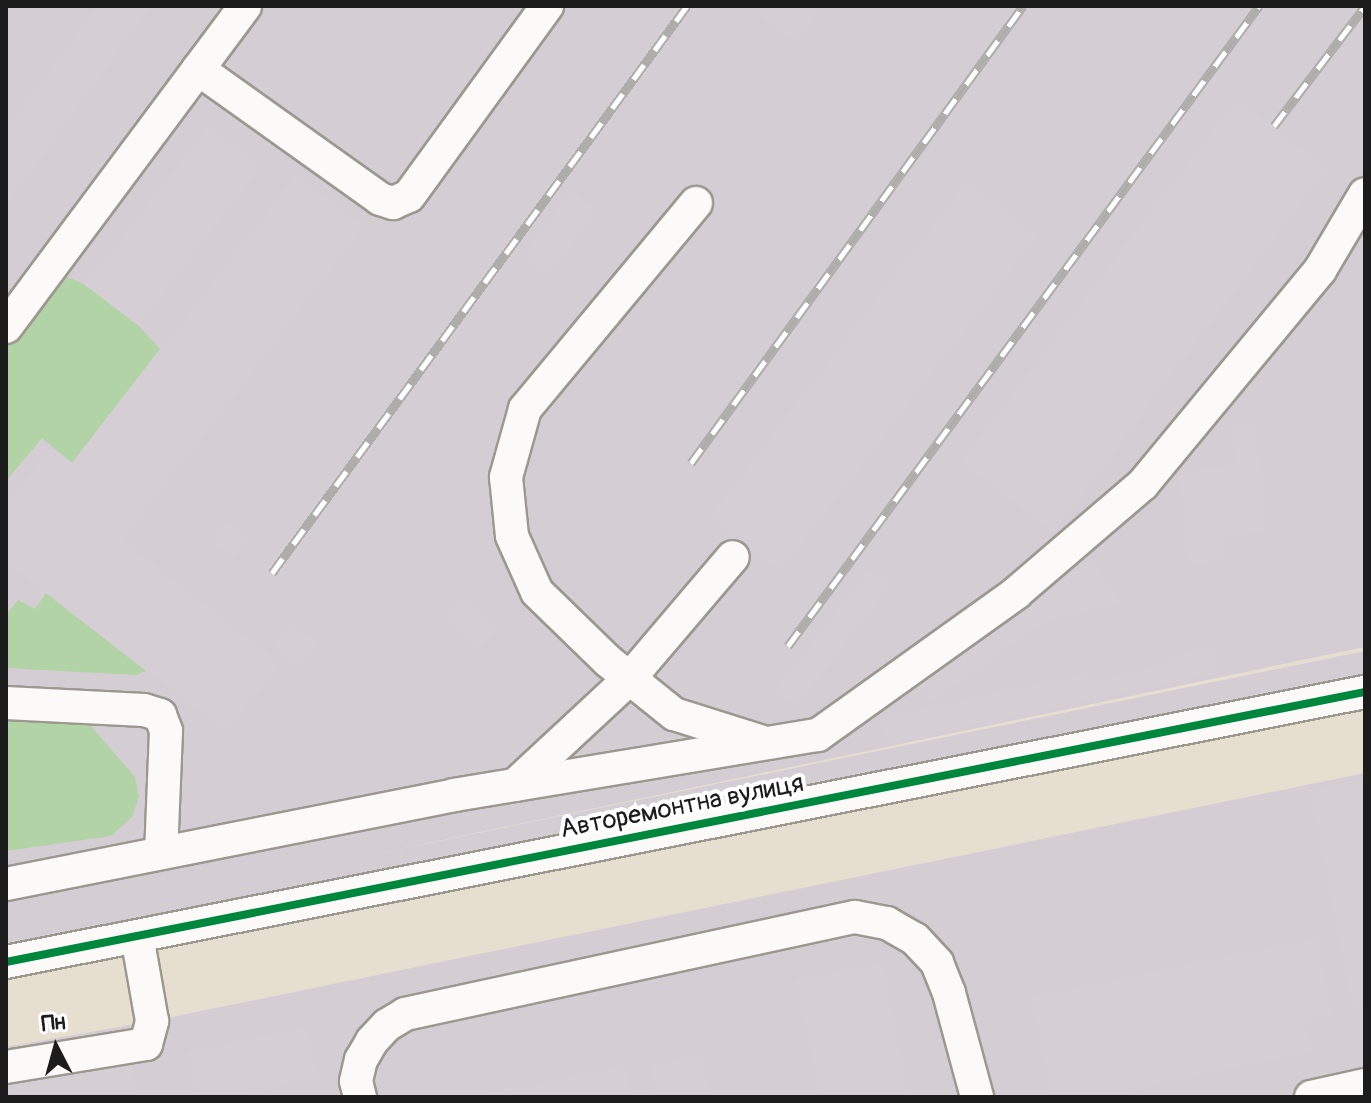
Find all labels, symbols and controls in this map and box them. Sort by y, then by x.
street label: Авторемонтна вулиця [558,768,806,846]
north arrow [16,1007,96,1087]
text: Пн [40,1008,67,1038]

